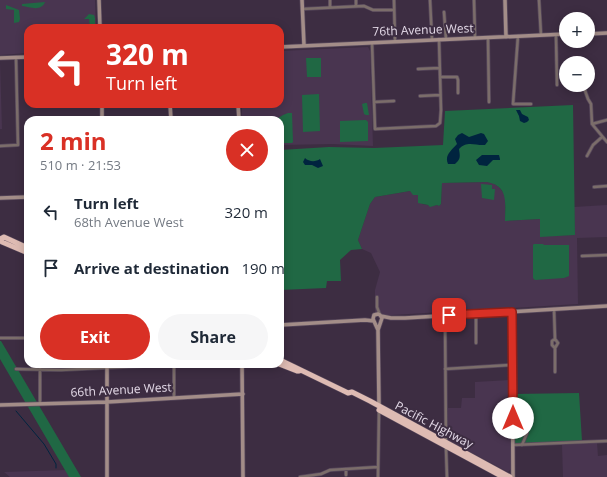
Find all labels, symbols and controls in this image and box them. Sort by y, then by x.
map controls [559,12,595,92]
button: + [559,12,595,48]
street label: 76th Avenue West [372,19,474,40]
text: 320 m [106,35,189,73]
icon: left [40,40,92,92]
button: − [559,56,595,92]
text: Turn left [106,71,177,95]
text: 2 min [40,124,107,157]
button: close [226,129,268,171]
text: 510 m · 21:53 [40,156,121,174]
text: Turn left [74,193,139,213]
icon: left [40,201,62,223]
text: 320 m [224,202,268,222]
text: 68th Avenue West [74,213,184,231]
icon: arrive [40,257,62,279]
text: Arrive at destination [74,258,229,278]
text: 190 m [241,258,285,278]
pin [432,298,466,332]
icon: arrive [438,304,460,326]
button: Exit [40,314,150,360]
button: Share [158,314,268,360]
street label: 66th Avenue West [70,378,172,401]
street label: Pacific Highway [392,397,477,453]
position arrow [492,397,534,439]

